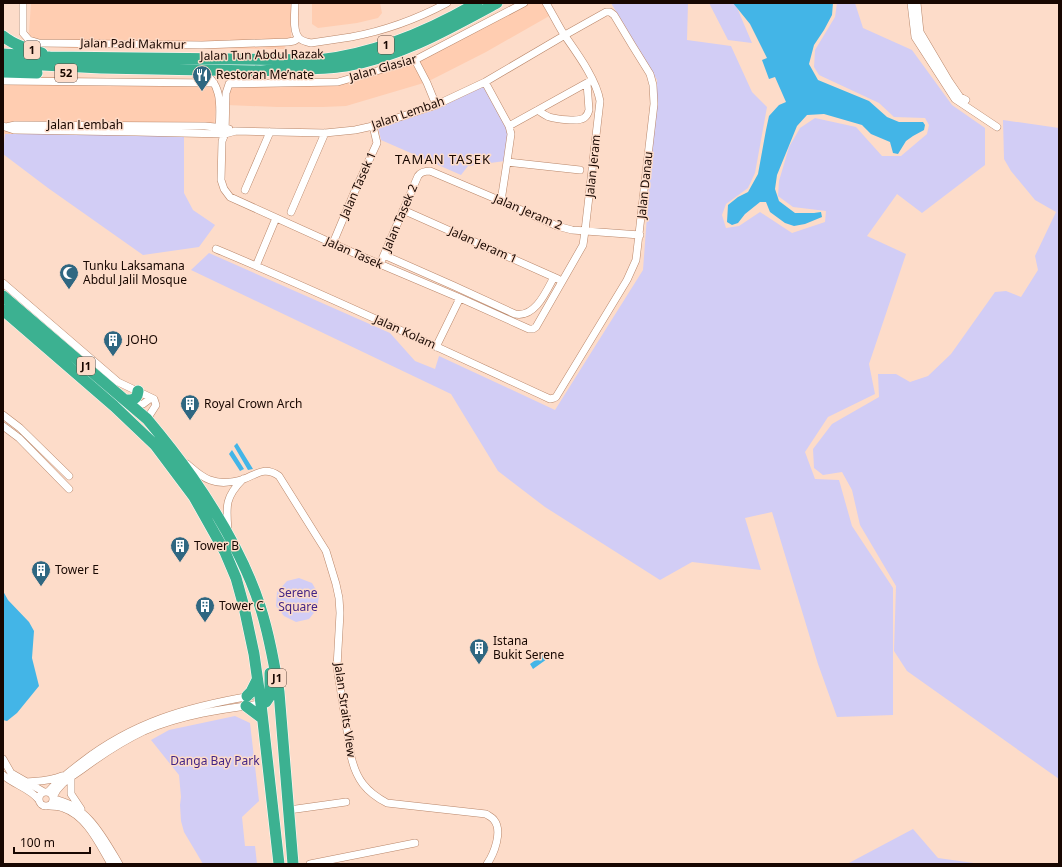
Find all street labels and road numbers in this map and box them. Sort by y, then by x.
street label: Jalan Padi Makmur [79,34,186,53]
road number: 1 [378,36,394,54]
road number: 1 [24,41,40,59]
street label: Jalan Tun Abdul Razak [199,45,324,64]
street label: Jalan Glasiar [346,50,419,86]
road number: 52 [55,64,77,82]
street label: Jalan Lembah [368,92,447,133]
street label: Jalan Lembah [46,116,123,133]
street label: Jalan Jeram [581,134,604,199]
street label: Jalan Tasek 1 [335,149,380,222]
street label: Jalan Danau [632,151,656,220]
street label: Jalan Tasek 2 [377,181,421,255]
street label: Jalan Jeram 2 [490,189,565,234]
street label: Jalan Jeram 1 [445,222,520,267]
street label: Jalan Tasek [322,232,386,273]
street label: Jalan Kolam [371,310,439,353]
road number: J1 [77,357,95,375]
street label: Jalan Straits View [330,661,361,759]
road number: J1 [268,669,286,687]

